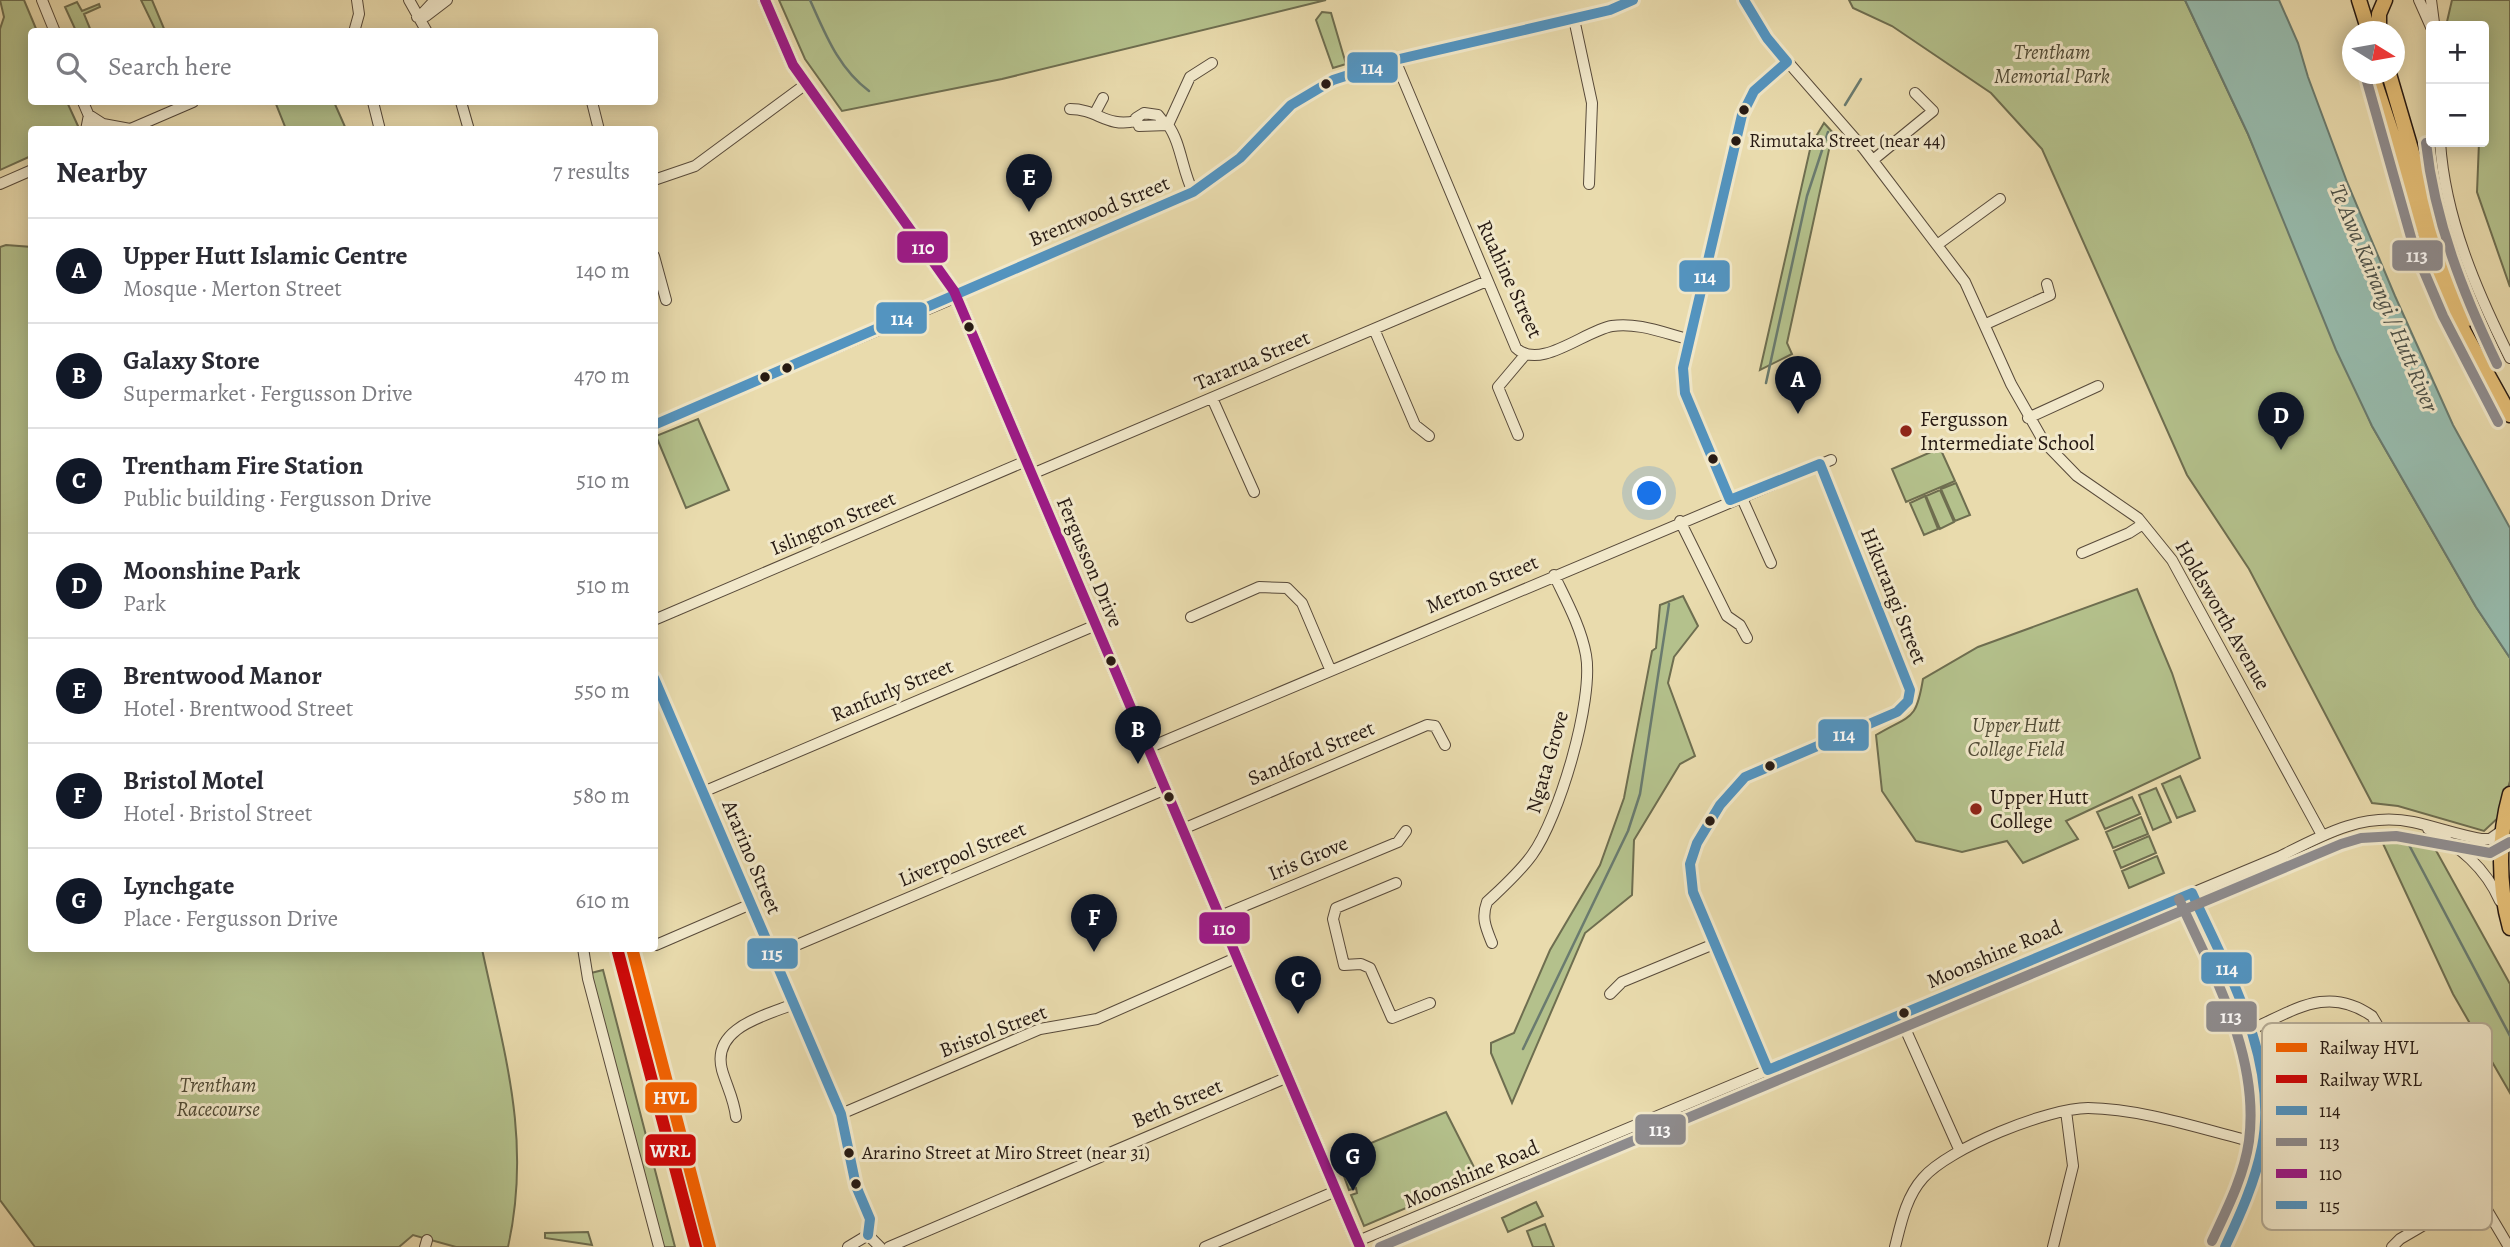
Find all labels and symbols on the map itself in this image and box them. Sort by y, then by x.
north arrow [2342,21,2405,84]
park label: Trentham Memorial Park [1994,38,2110,90]
line badge: 114 [1346,51,1399,84]
text: 114 [1361,55,1383,81]
unlabelled marker [1319,77,1333,91]
unlabelled marker [1737,103,1751,117]
place label: Rimutaka Street (near 44) [1749,128,1946,154]
marker: Rimutaka Street (near 44) [1729,134,1743,148]
pin: E [1006,154,1052,212]
street label: Brentwood Street [1024,169,1174,253]
water label: Te Awa Kairangi / Hutt River [2322,180,2446,417]
street label: Ruahine Street [1470,215,1550,343]
line badge: 110 [896,230,949,264]
text: 110 [911,235,935,261]
line badge: 113 [2391,239,2444,272]
text: 113 [2406,243,2428,269]
line badge: 114 [1678,259,1731,293]
text: 114 [1694,264,1716,290]
line badge: 114 [875,301,928,335]
text: 114 [891,306,913,332]
unlabelled marker [962,320,976,334]
street label: Tararua Street [1190,323,1314,397]
pin: A [1775,356,1821,414]
unlabelled marker [780,361,794,375]
unlabelled marker [758,370,772,384]
pin: D [2258,392,2304,450]
place label: Fergusson Intermediate School [1920,405,2095,457]
marker: Fergusson Intermediate School [1898,423,1914,439]
unlabelled marker [1706,452,1720,466]
your location [1632,476,1666,510]
street label: Islington Street [766,484,900,562]
street label: Fergusson Drive [1050,492,1130,632]
street label: Hikurangi Street [1854,524,1934,668]
street label: Holdsworth Avenue [2169,535,2277,695]
street label: Merton Street [1422,548,1543,620]
street label: Ranfurly Street [827,652,958,728]
unlabelled marker [1104,654,1118,668]
pin: B [1115,706,1161,764]
street label: Ngata Grove [1519,707,1575,817]
park label: Upper Hutt College Field [1968,711,2065,763]
street label: Sandford Street [1243,714,1379,792]
line badge: 114 [1817,718,1870,752]
text: 114 [1833,722,1855,748]
unlabelled marker [1763,759,1777,773]
place label: Upper Hutt College [1990,783,2089,835]
unlabelled marker [1162,790,1176,804]
street label: Ararino Street [715,795,789,918]
marker: Upper Hutt College [1968,801,1984,817]
unlabelled marker [1703,814,1717,828]
street label: Liverpool Street [894,815,1030,893]
street label: Iris Grove [1264,829,1352,887]
pin: F [1071,894,1117,952]
line badge: 110 [1198,911,1251,945]
street label: Moonshine Road [1922,913,2066,995]
text: 110 [1212,916,1236,942]
line badge: 115 [746,937,799,970]
text: 115 [761,941,783,967]
line badge: 114 [2200,951,2253,985]
pin: C [1275,956,1321,1014]
text: 114 [2216,956,2238,982]
street label: Bristol Street [935,998,1051,1064]
line badge: 113 [2205,1000,2258,1033]
text: 113 [2220,1004,2242,1030]
unlabelled marker [1897,1006,1911,1020]
legend [2262,1023,2492,1230]
text: Railway HVL [2319,1035,2419,1061]
text: Railway WRL [2319,1067,2422,1093]
park label: Trentham Racecourse [176,1071,260,1123]
street label: Beth Street [1127,1071,1227,1135]
line badge: HVL [644,1081,698,1114]
text: HVL [653,1085,690,1111]
text: 114 [2319,1098,2341,1124]
line badge: 113 [1634,1113,1687,1146]
text: 113 [1649,1117,1671,1143]
text: 113 [2319,1130,2340,1156]
line badge: WRL [644,1133,697,1167]
pin: G [1330,1133,1376,1191]
street label: Moonshine Road [1399,1133,1543,1215]
text: WRL [649,1138,691,1164]
place label: Ararino Street at Miro Street (near 31) [861,1140,1150,1166]
marker: Ararino Street at Miro Street (near 31) [842,1146,856,1160]
text: 110 [2319,1161,2342,1187]
unlabelled marker [849,1177,863,1191]
text: 115 [2319,1193,2340,1219]

